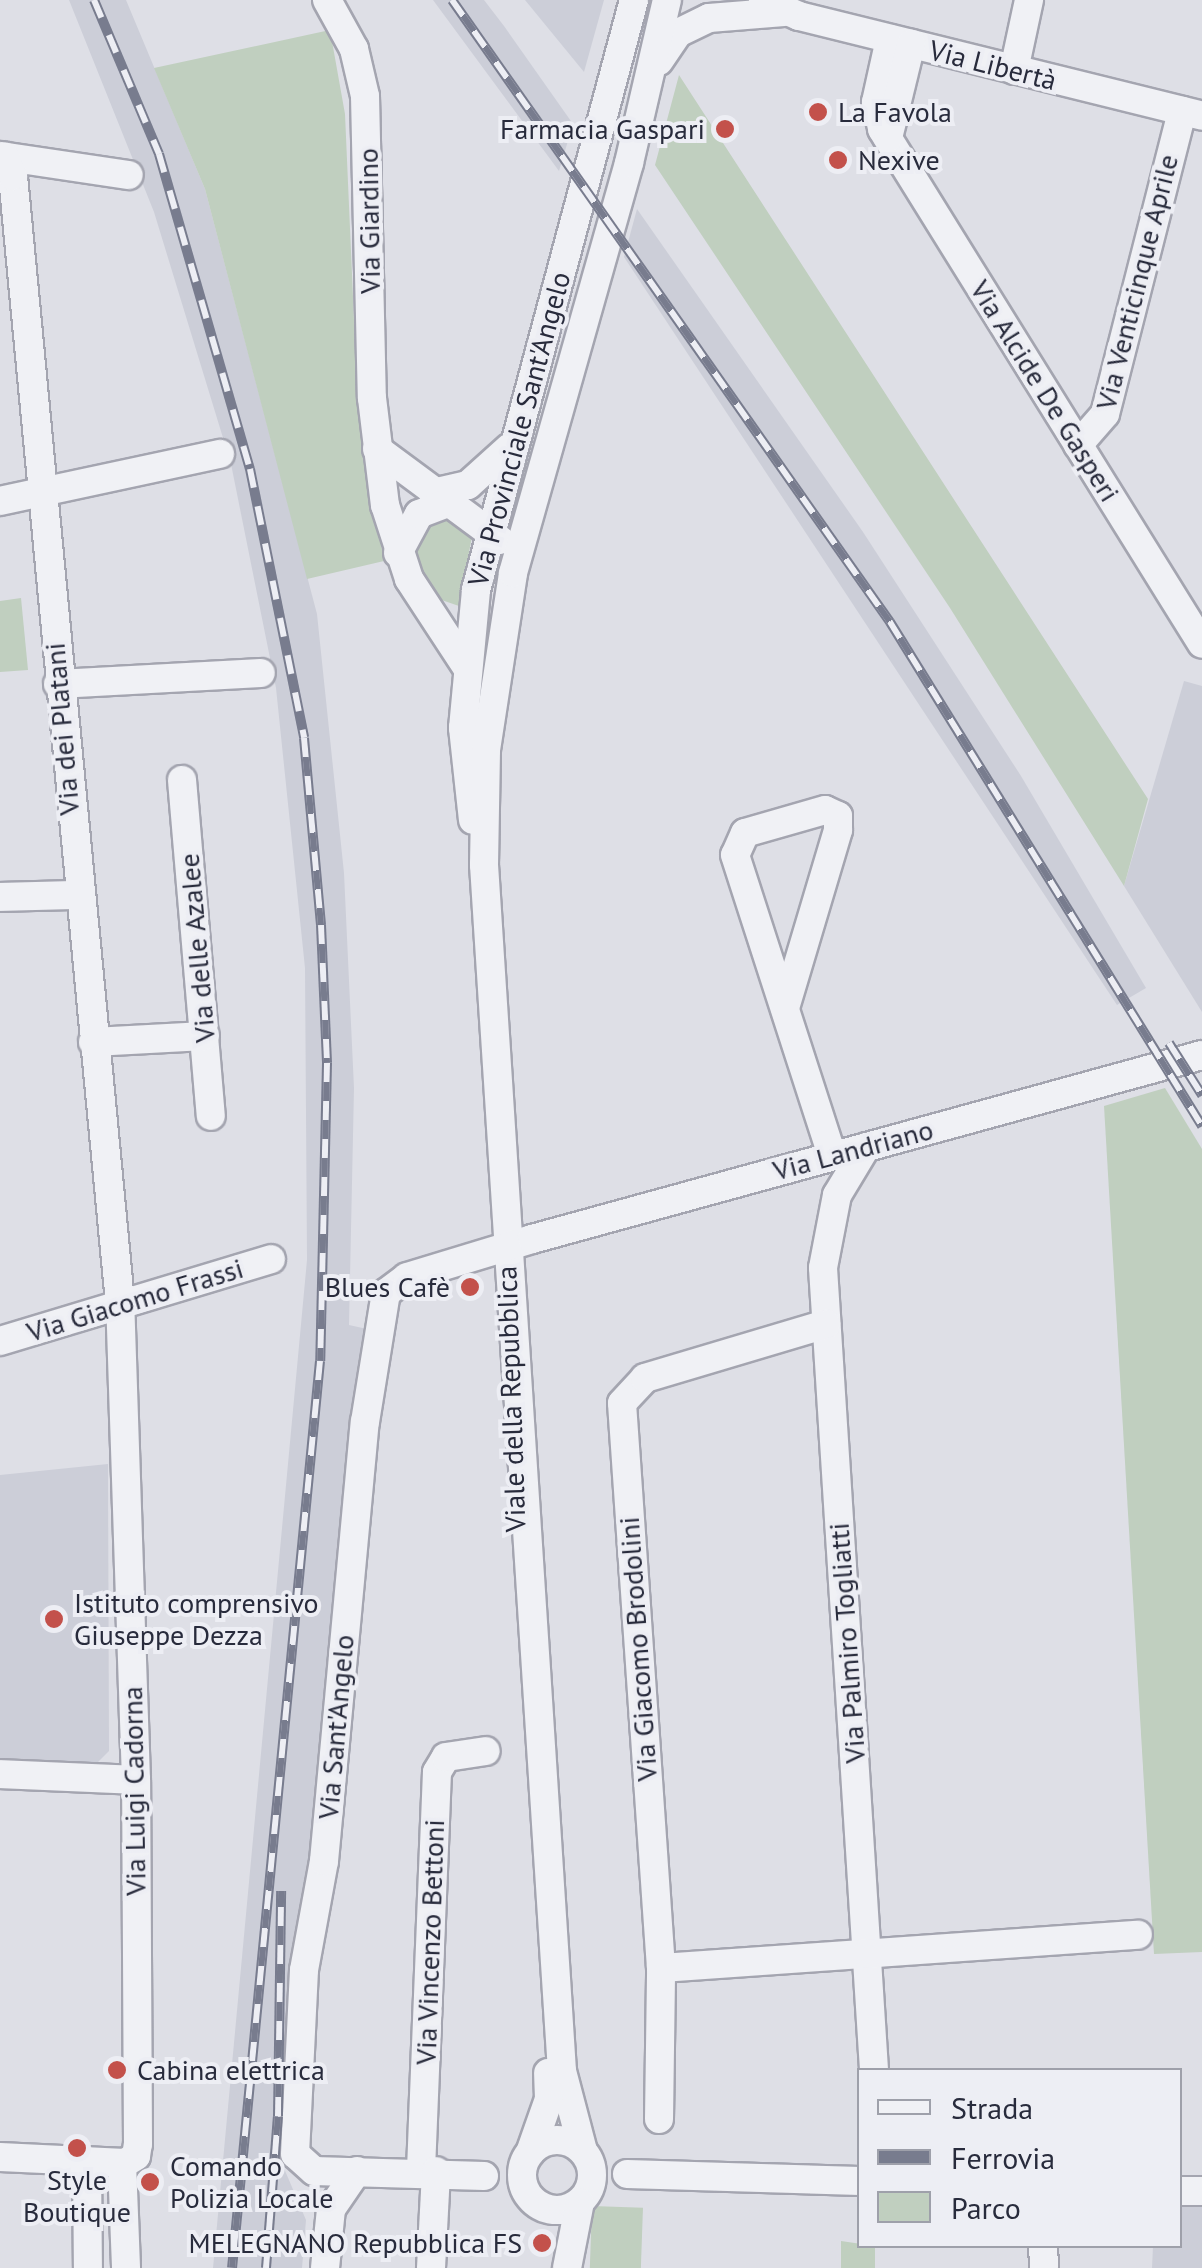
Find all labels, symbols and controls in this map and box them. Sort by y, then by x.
street label: Via Libertà [926,33,1060,97]
place label: La Favola [838,95,952,129]
marker: La Favola [807,101,829,123]
place label: Farmacia Gaspari [500,112,705,146]
marker: Farmacia Gaspari [714,118,736,140]
place label: Nexive [858,143,940,177]
street label: Via Giardino [351,148,387,294]
marker: Nexive [827,149,849,171]
street label: Via Venticinque Aprile [1089,150,1185,414]
street label: Via Provinciale Sant'Angelo [461,268,577,590]
street label: Via Alcide De Gasperi [963,274,1127,508]
street label: Via dei Platani [38,641,86,817]
street label: Via delle Azalee [172,852,222,1044]
street label: Via Landriano [769,1113,937,1187]
street label: Via Giacomo Frassi [23,1251,247,1349]
street label: Viale della Repubblica [490,1265,532,1533]
place label: Blues Cafè [325,1270,450,1304]
marker: Blues Cafè [459,1276,481,1298]
street label: Via Giacomo Brodolini [612,1516,664,1782]
street label: Via Palmiro Togliatti [822,1521,872,1765]
place label: Istituto comprensivo Giuseppe Dezza [74,1586,319,1652]
marker: Istituto comprensivo Giuseppe Dezza [43,1608,65,1630]
street label: Via Sant'Angelo [311,1633,361,1821]
street label: Via Luigi Cadorna [115,1686,153,1896]
street label: Via Vincenzo Bettoni [409,1818,451,2066]
place label: Cabina elettrica [137,2053,325,2087]
marker: Cabina elettrica [106,2059,128,2081]
legend [857,2068,1182,2248]
text: Strada [951,2088,1033,2127]
marker: Style Boutique [66,2137,88,2159]
text: Ferrovia [951,2138,1055,2177]
place label: Comando Polizia Locale [170,2149,333,2215]
place label: Style Boutique [23,2163,131,2229]
marker: Comando Polizia Locale [139,2171,161,2193]
text: Parco [951,2188,1021,2227]
place label: MELEGNANO Repubblica FS [188,2226,522,2260]
marker: MELEGNANO Repubblica FS [531,2232,553,2254]

